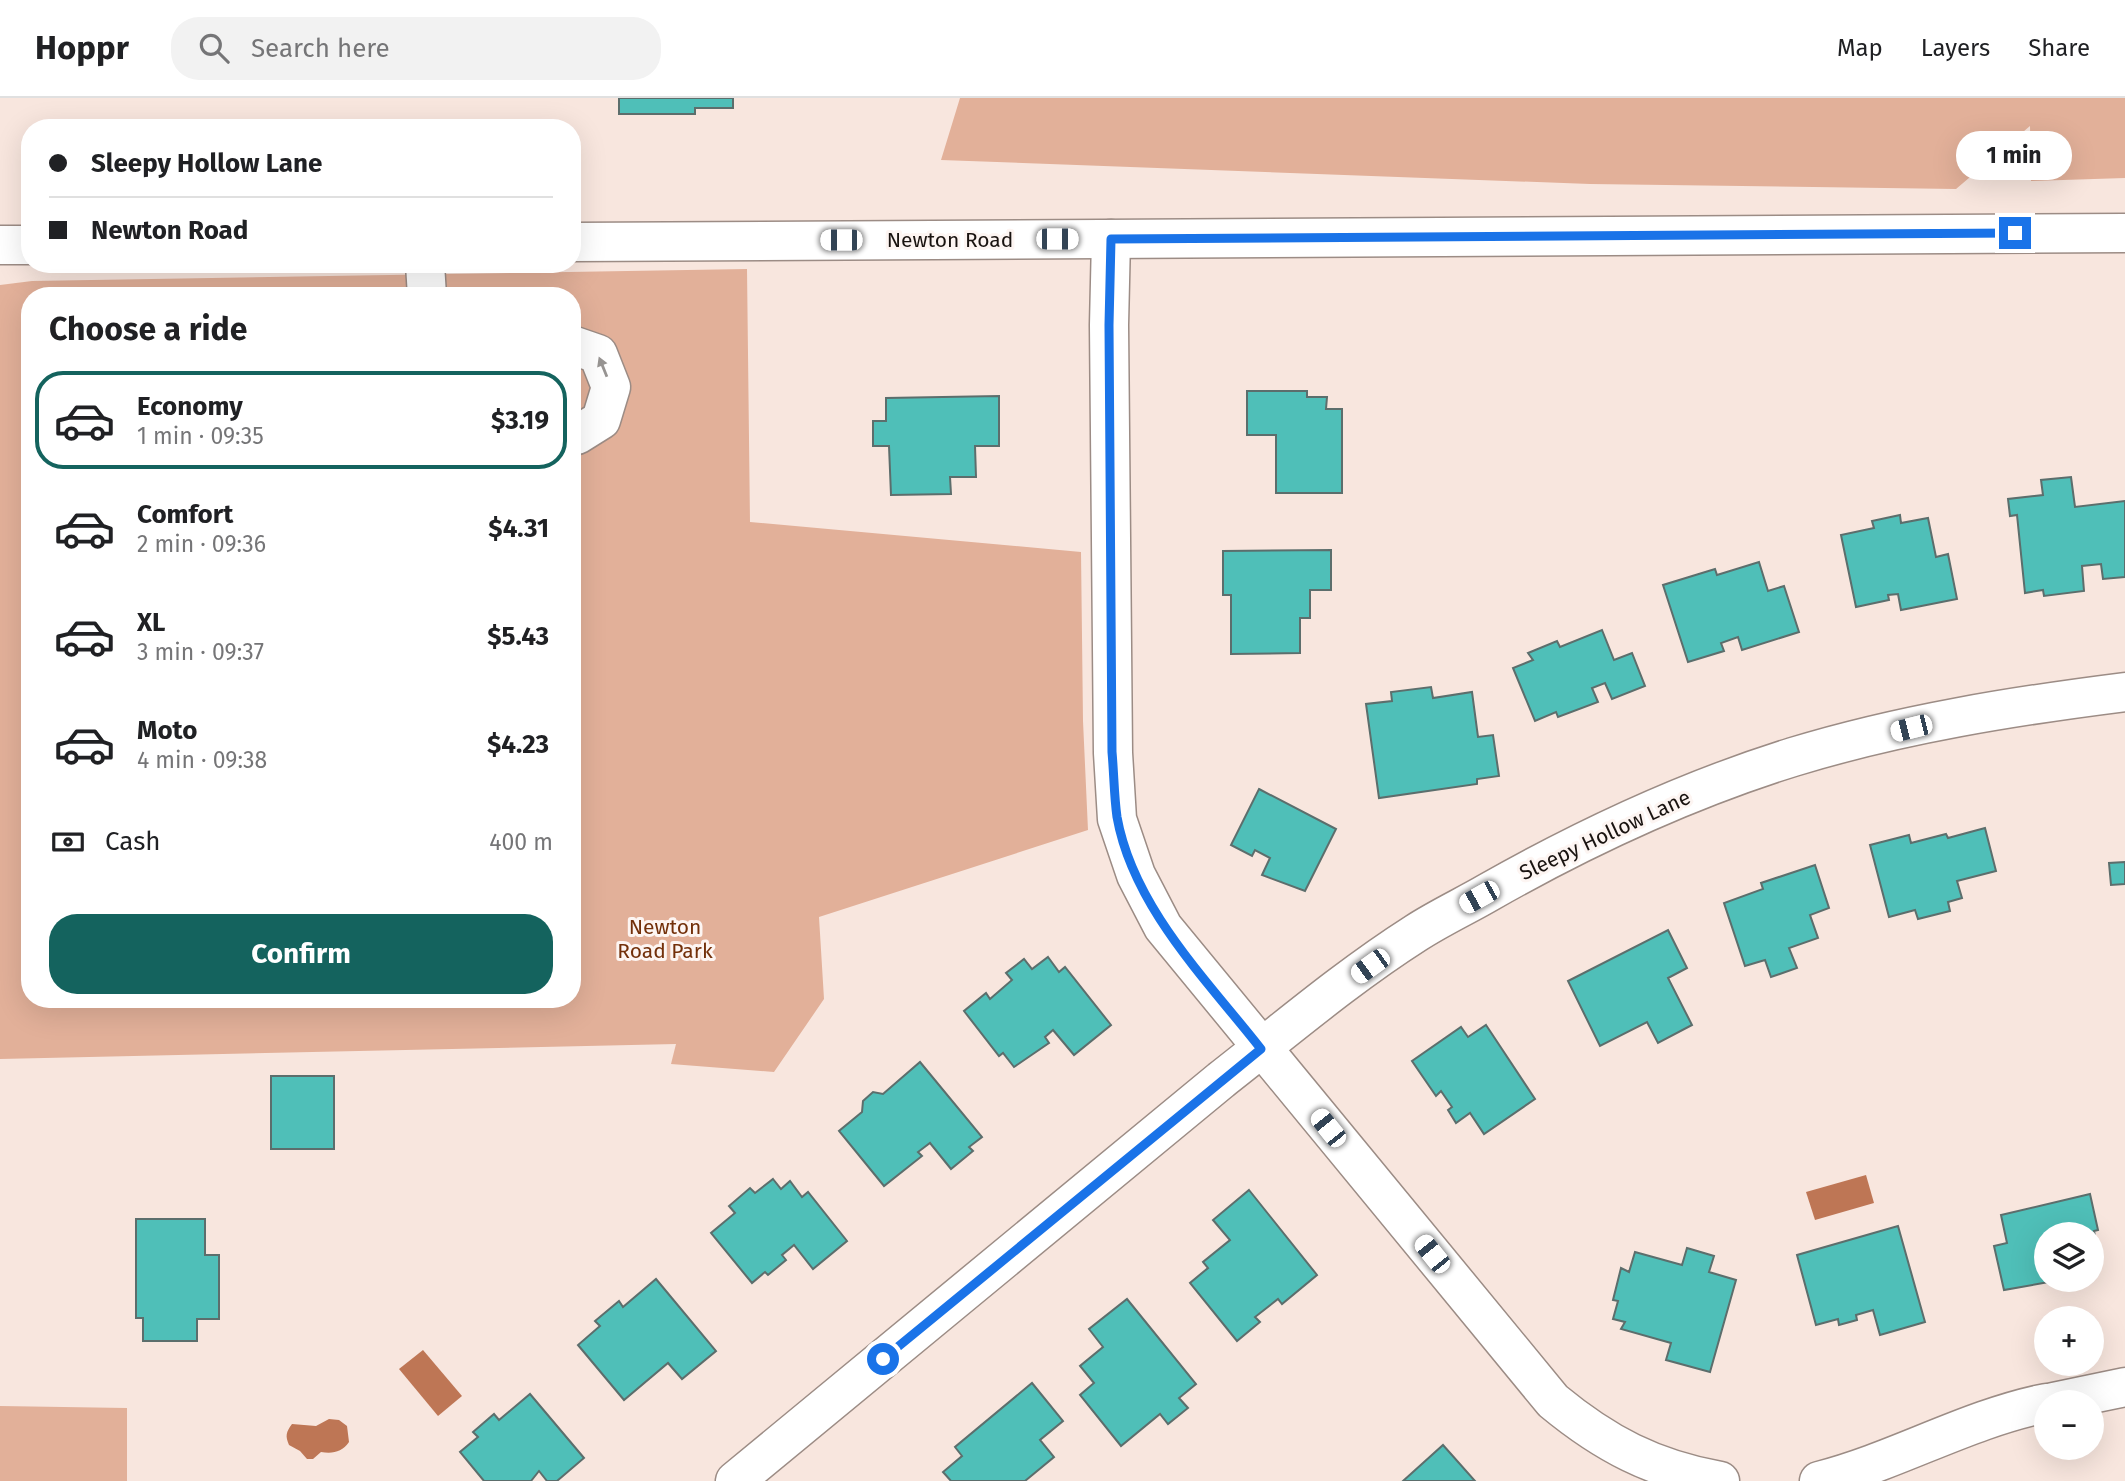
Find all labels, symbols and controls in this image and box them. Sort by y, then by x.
search box [171,17,661,80]
text: Hoppr [35,28,129,68]
icon: search [195,29,233,67]
text: Search here [251,33,390,64]
text: Map [1837,34,1883,62]
text: Layers [1921,34,1990,62]
text: Share [2028,34,2090,62]
callout: 1 min [1957,131,2073,180]
text: 1 min [1986,141,2042,169]
text: Sleepy Hollow Lane [91,148,322,179]
text: Newton Road [91,215,248,246]
route end [1999,217,2031,249]
street label: Newton Road [887,227,1013,253]
car [1037,229,1079,250]
car [821,230,863,251]
text: Choose a ride [49,310,247,348]
one-way arrow [597,356,608,377]
icon: car [53,389,116,452]
text: Economy [137,391,243,422]
text: $3.19 [491,405,549,436]
text: 1 min · 09:35 [137,422,264,450]
icon: car [53,497,116,560]
text: Comfort [137,499,233,530]
text: $4.31 [488,513,549,544]
text: 2 min · 09:36 [137,530,266,558]
icon: car [53,605,116,668]
text: XL [137,607,165,638]
text: $5.43 [487,621,549,652]
text: 3 min · 09:37 [137,638,264,666]
icon: car [53,713,116,776]
car [1889,713,1934,743]
text: Moto [137,715,197,746]
text: $4.23 [487,729,549,760]
text: 4 min · 09:38 [137,746,267,774]
street label: Sleepy Hollow Lane [1515,784,1695,886]
icon: cash [49,823,87,861]
text: Cash [105,826,161,857]
text: 400 m [489,828,553,856]
car [1456,878,1503,916]
button: Confirm [49,914,553,994]
park label: Newton Road Park [617,914,713,964]
car [1347,945,1394,987]
car [1307,1105,1350,1151]
map controls [2034,1222,2104,1460]
button: layers [2034,1222,2104,1292]
car [1411,1231,1454,1277]
button: + [2034,1306,2104,1376]
route start [867,1343,899,1375]
button: − [2034,1390,2104,1460]

